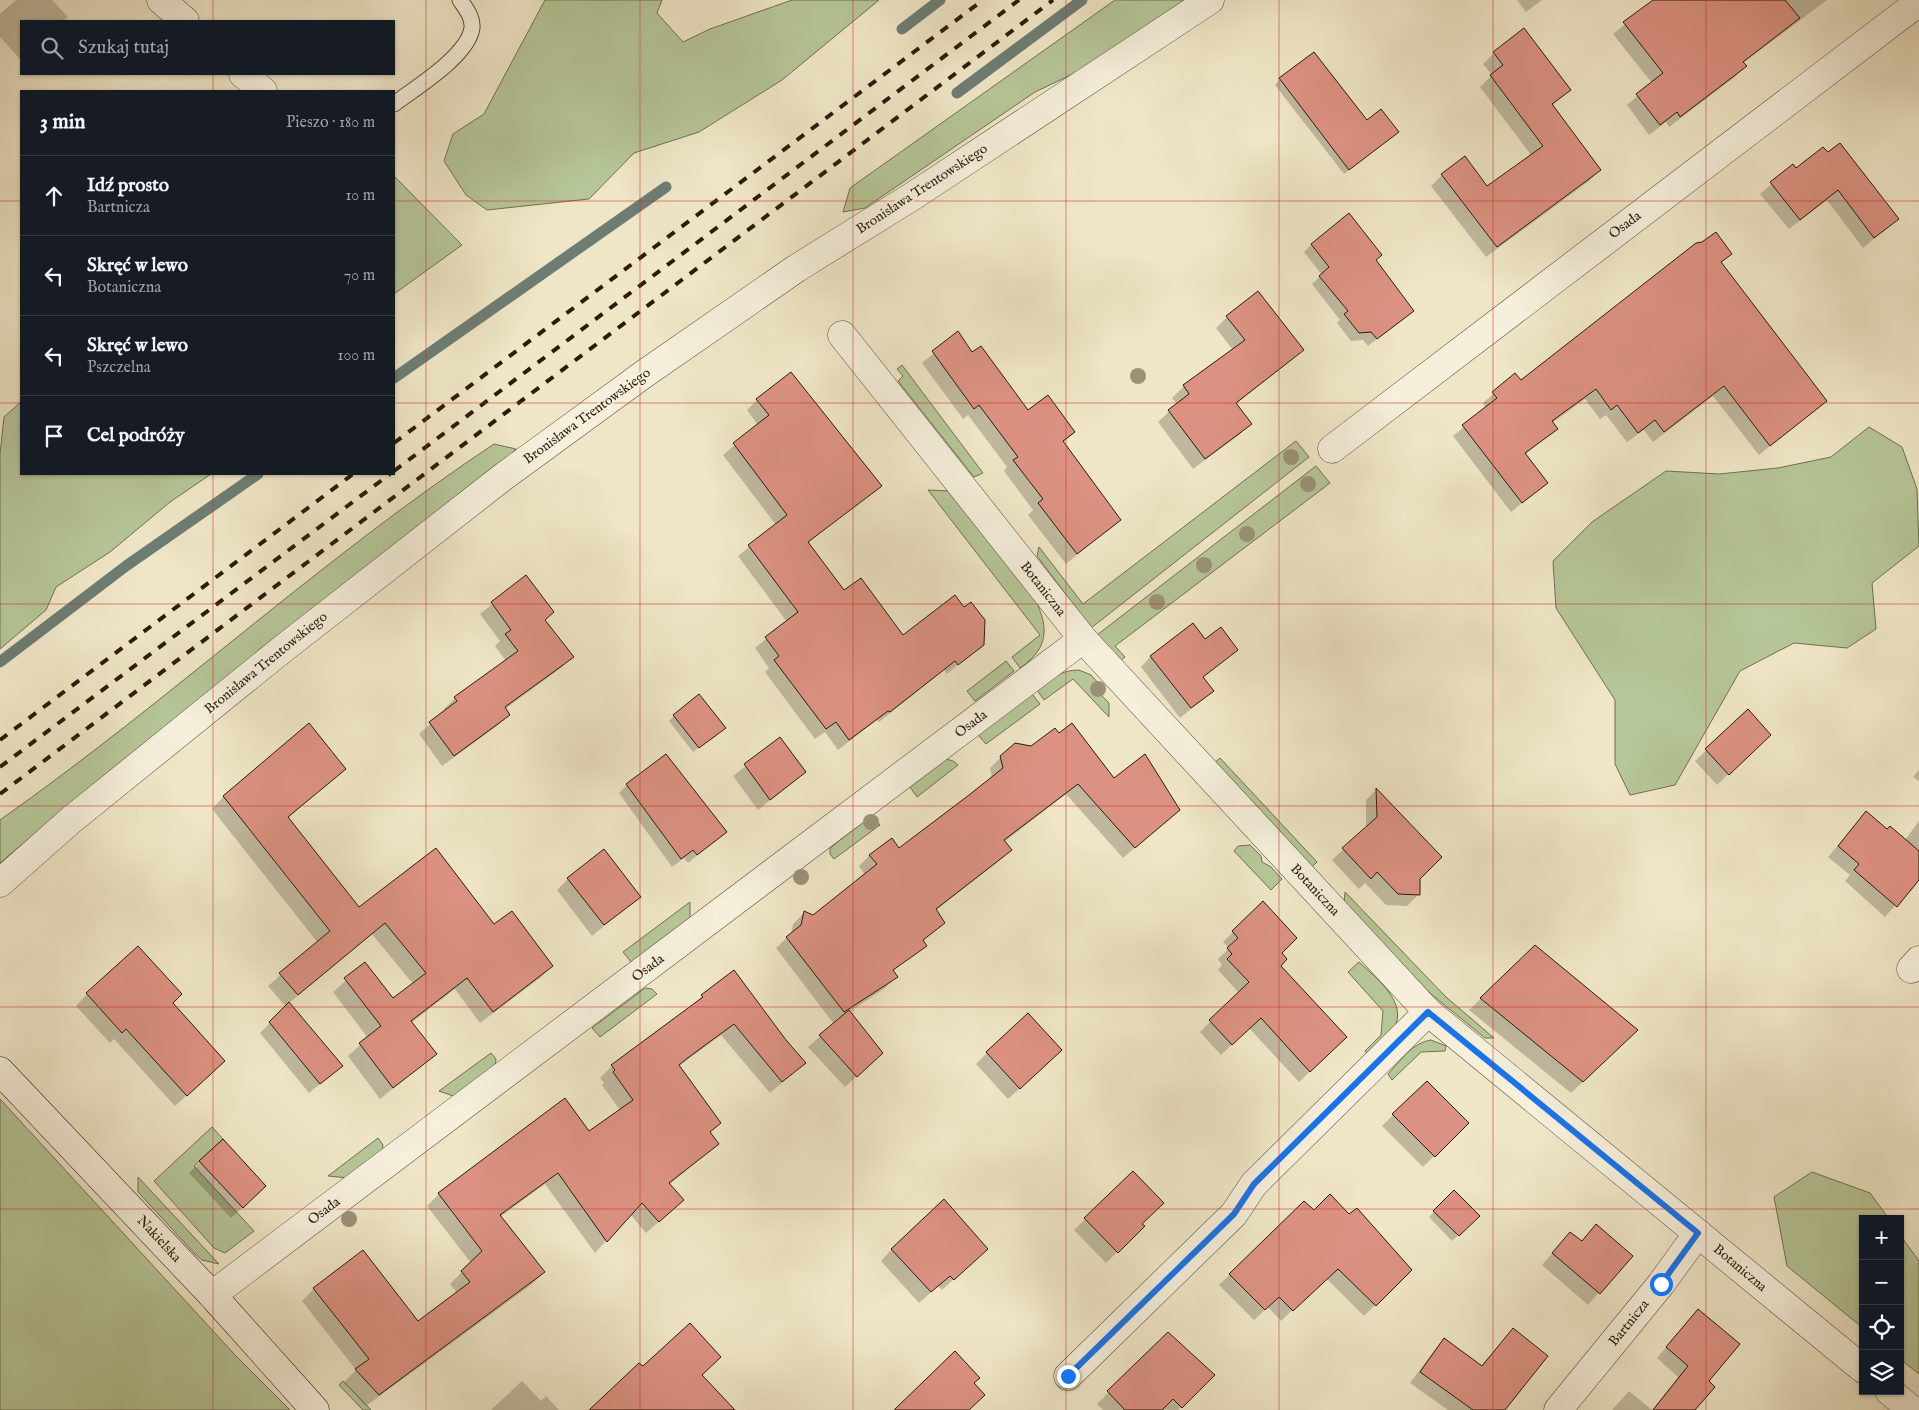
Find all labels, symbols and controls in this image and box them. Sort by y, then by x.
search box [20,20,395,75]
icon: search [38,34,66,62]
text: Szukaj tutaj [78,36,169,60]
text: 3 min [40,109,85,136]
text: Pieszo · 180 m [286,113,375,133]
street label: Bronisława Trentowskiego [853,140,991,238]
text: Idź prosto [87,174,169,198]
icon: ahead [40,182,68,210]
text: 10 m [345,186,375,206]
text: Bartnicza [87,198,150,218]
street label: Osada [1605,206,1646,243]
text: Skręć w lewo [87,254,188,278]
icon: left [40,262,68,290]
text: 70 m [344,266,375,286]
text: Botaniczna [87,278,161,298]
text: Skręć w lewo [87,334,188,358]
icon: left [40,342,68,370]
text: 100 m [338,346,375,366]
text: Pszczelna [87,358,151,378]
street label: Bronisława Trentowskiego [520,363,655,468]
icon: arrive [40,422,68,450]
text: Cel podróży [87,424,185,448]
street label: Botaniczna [1016,558,1071,621]
street label: Bronisława Trentowskiego [201,608,332,718]
street label: Osada [951,705,992,742]
street label: Botaniczna [1286,860,1344,921]
street label: Osada [628,949,669,986]
street label: Osada [304,1192,345,1229]
street label: Nakielska [133,1212,186,1267]
map controls [1859,1215,1904,1395]
button: + [1859,1215,1904,1260]
street label: Botaniczna [1709,1240,1771,1296]
button: − [1859,1260,1904,1305]
route start [1650,1273,1673,1296]
street label: Bartnicza [1605,1295,1654,1350]
button: locate [1859,1305,1904,1350]
button: layers [1859,1350,1904,1395]
route end [1057,1365,1080,1388]

